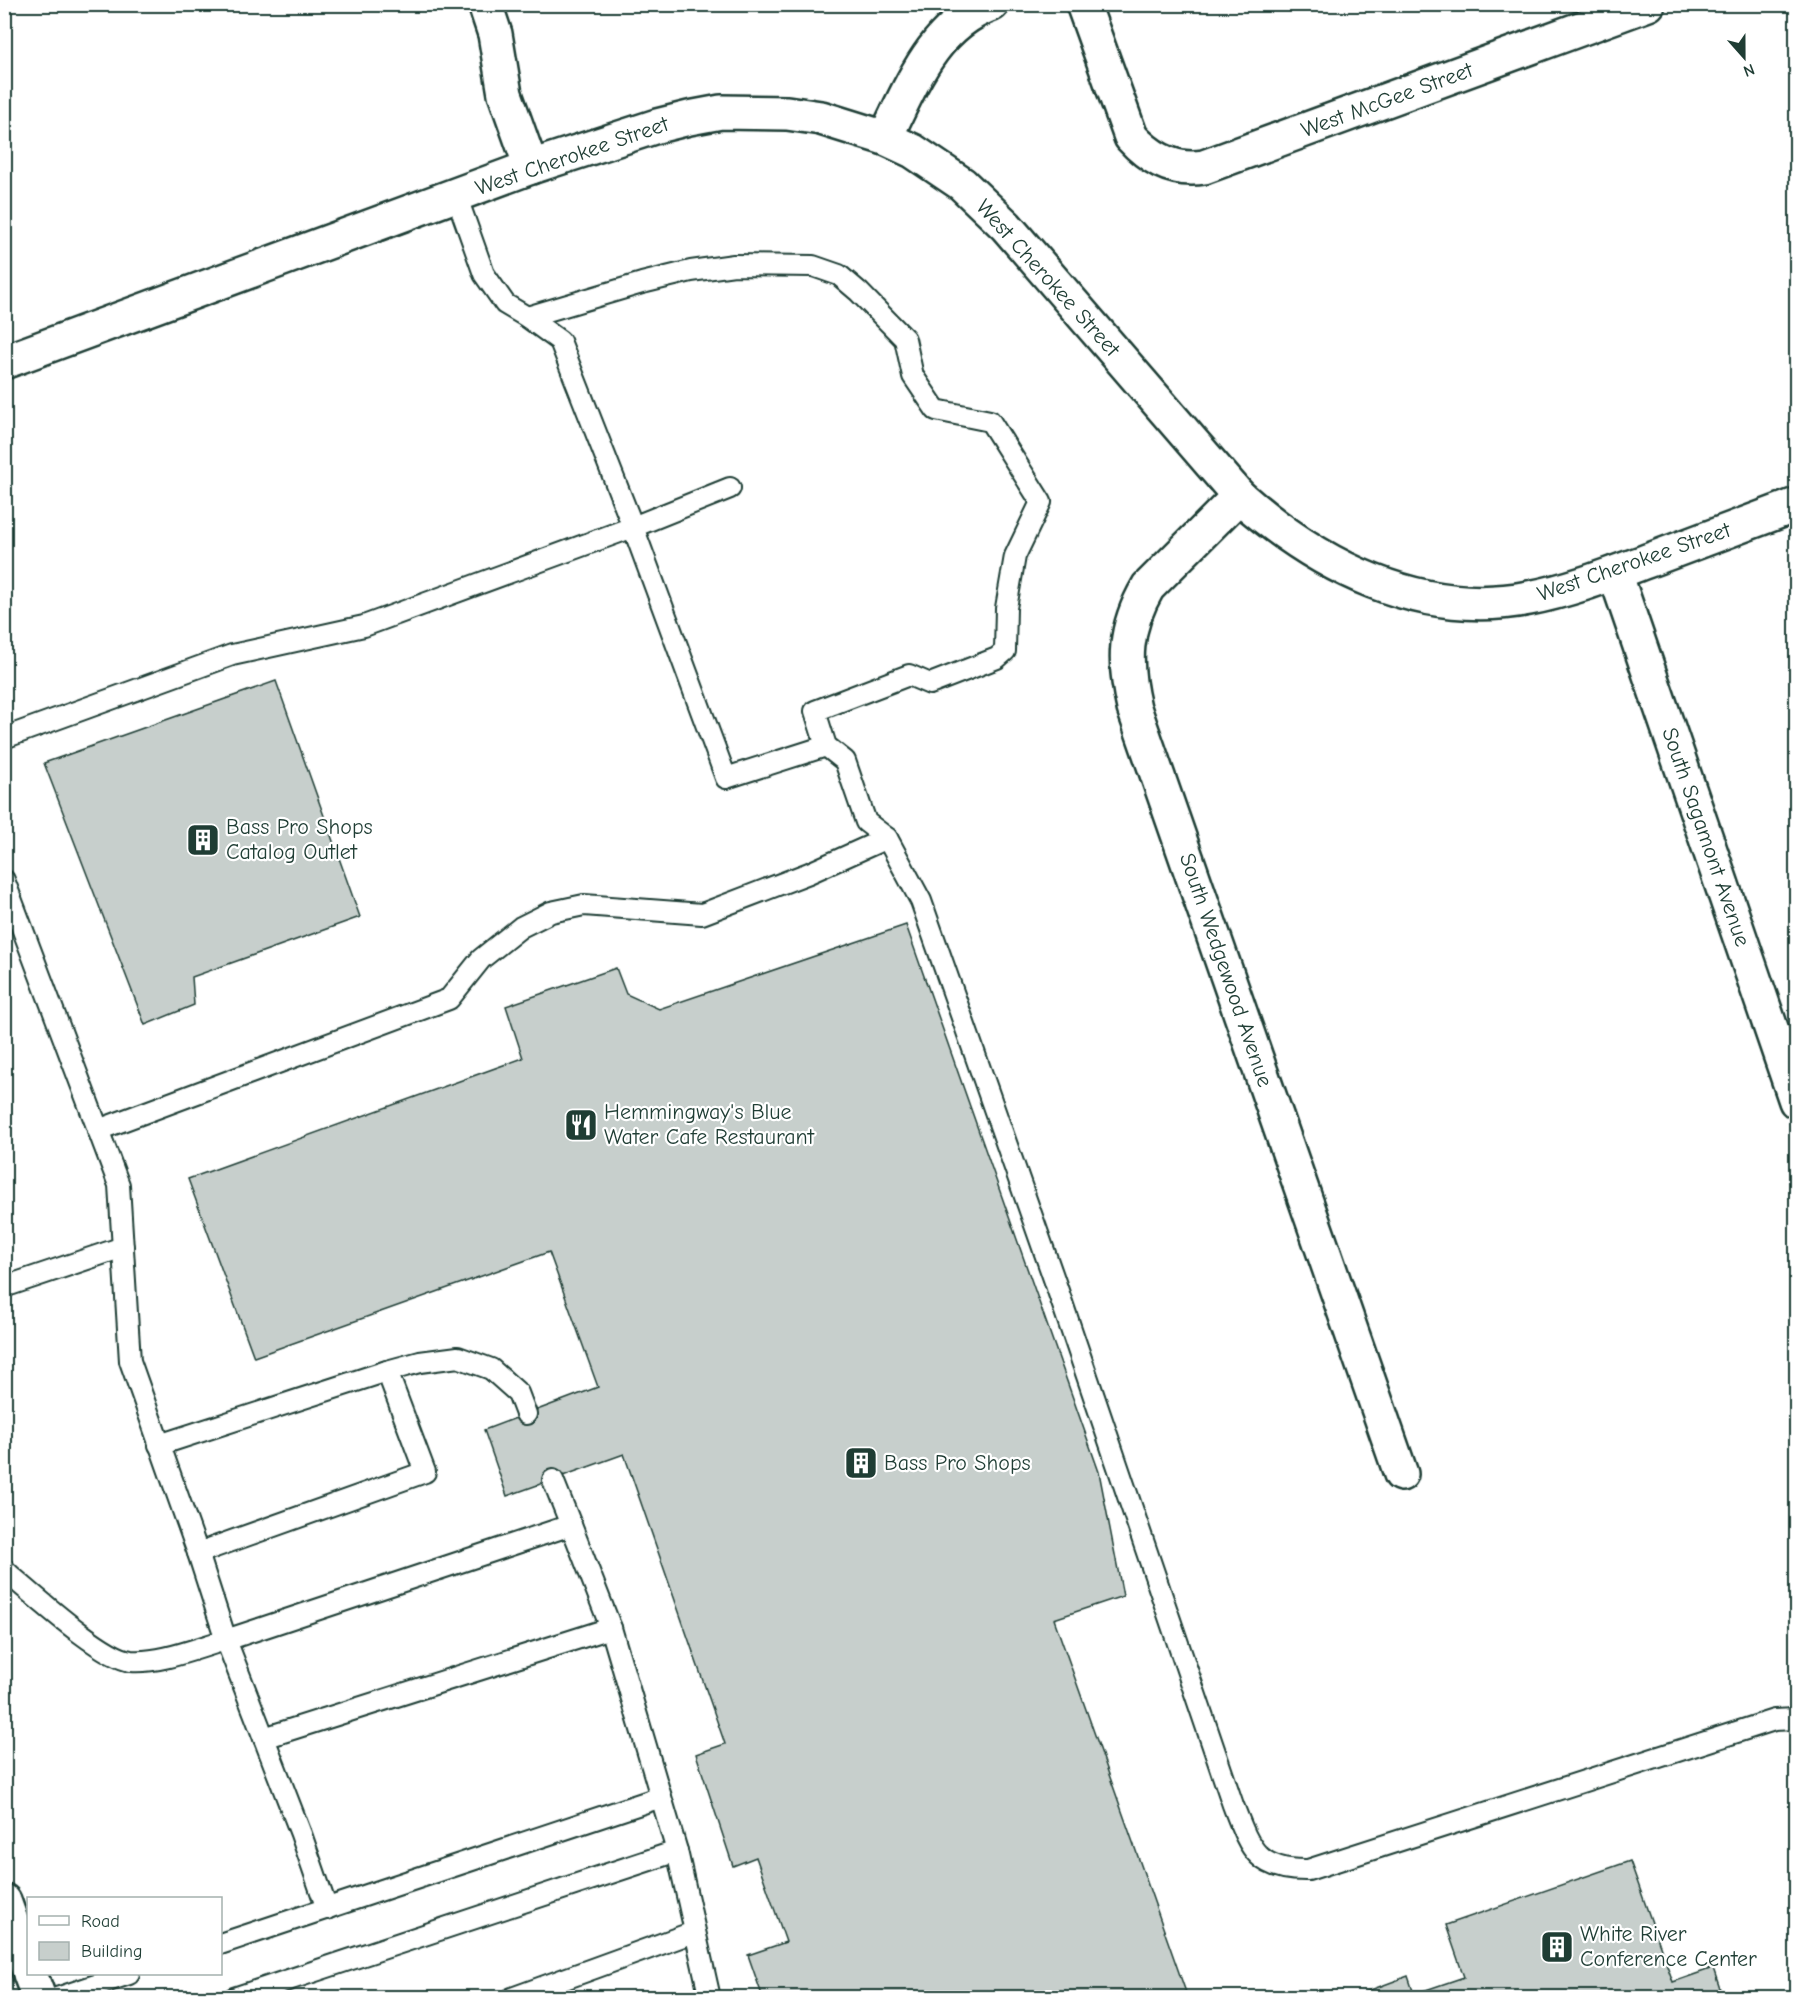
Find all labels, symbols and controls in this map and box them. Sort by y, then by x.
north arrow [1714,27,1774,87]
street label: West McGee Street [1298,57,1477,143]
text: N [1741,60,1757,80]
street label: West Cherokee Street [472,111,673,201]
street label: West Cherokee Street [971,194,1126,362]
street label: West Cherokee Street [1534,517,1735,607]
street label: South Sagamont Avenue [1656,724,1756,950]
place label: Bass Pro Shops Catalog Outlet [226,814,373,865]
building icon: Bass Pro Shops Catalog Outlet [185,822,221,858]
street label: South Wedgewood Avenue [1174,850,1278,1090]
place label: Hemmingway's Blue Water Cafe Restaurant [604,1099,815,1150]
restaurant icon: Hemmingway's Blue Water Cafe Restaurant [563,1107,599,1143]
building icon: Bass Pro Shops [843,1445,879,1481]
place label: Bass Pro Shops [884,1450,1031,1476]
legend [27,1897,222,1975]
text: Road [81,1911,120,1932]
place label: White River Conference Center [1580,1921,1757,1972]
building icon: White River Conference Center [1539,1929,1575,1965]
text: Building [81,1941,143,1962]

